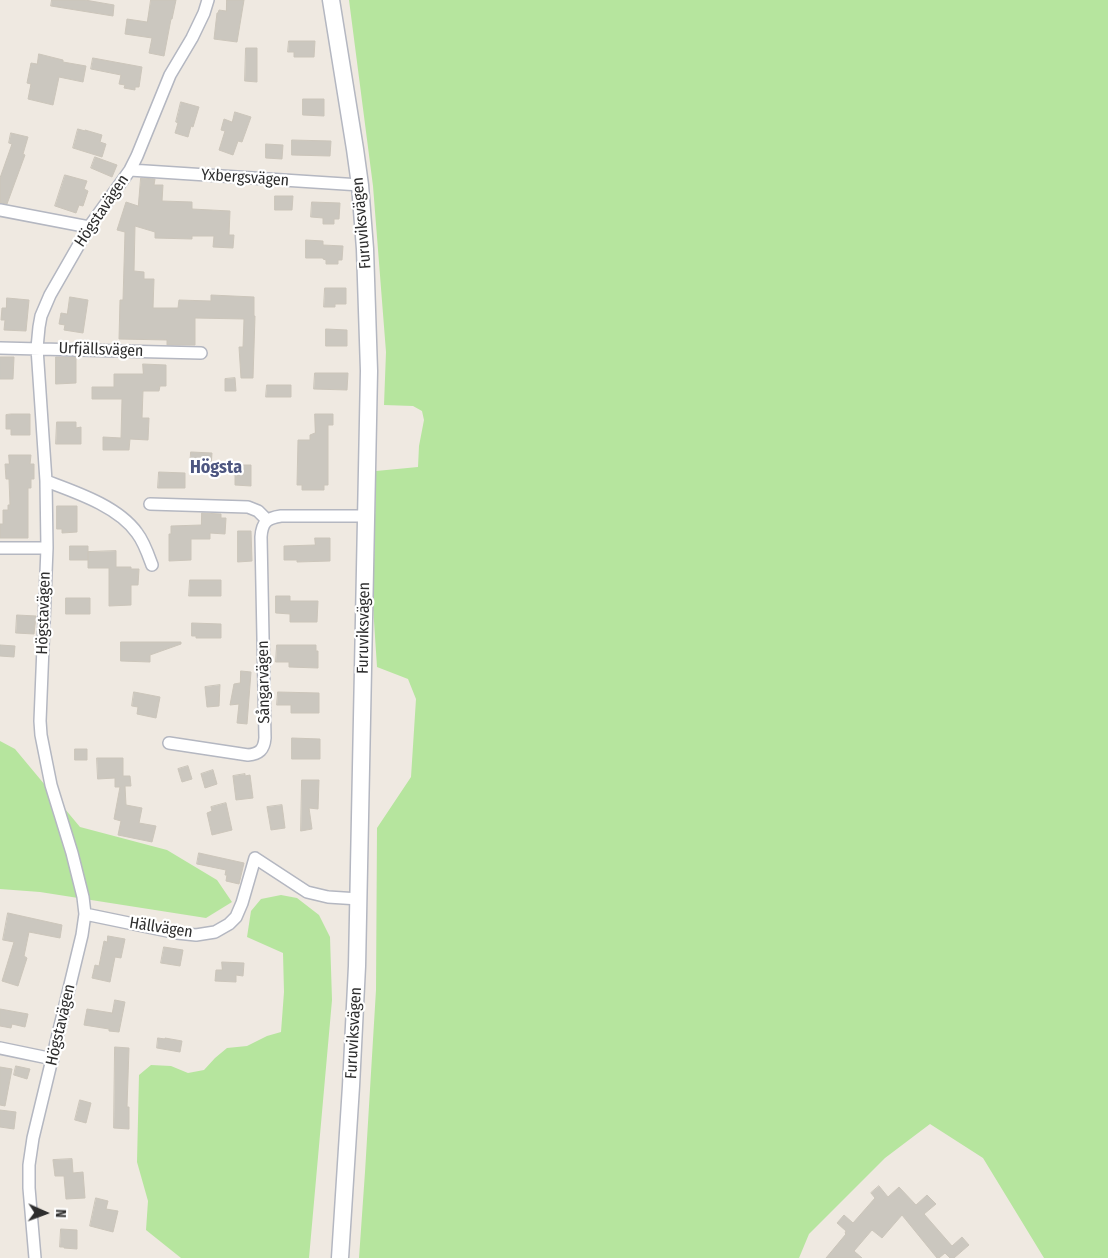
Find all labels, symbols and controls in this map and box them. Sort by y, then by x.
street label: Yxbergsvägen [200,165,290,191]
street label: Högstavägen [71,171,133,251]
street label: Furuviksvägen [348,176,376,270]
street label: Urfjällsvägen [58,339,144,361]
district label: Högsta [190,457,242,479]
street label: Högstavägen [33,571,55,655]
street label: Furuviksvägen [354,582,374,674]
street label: Sångarvägen [254,640,274,724]
street label: Hällvägen [128,914,194,942]
street label: Högstavägen [42,982,80,1068]
street label: Furuviksvägen [342,987,366,1079]
north arrow [20,1188,70,1238]
text: N [52,1209,69,1218]

